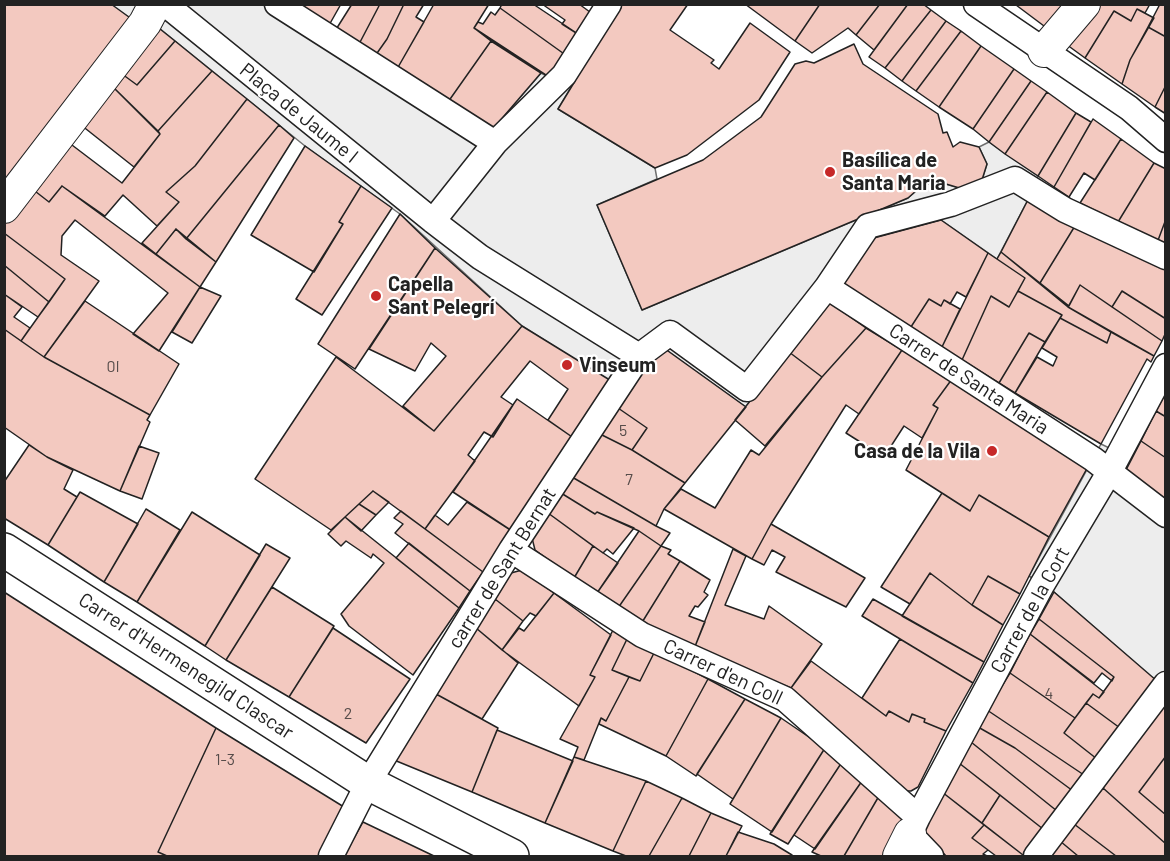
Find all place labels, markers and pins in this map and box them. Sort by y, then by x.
place label: Basílica de Santa Maria [842,148,946,195]
marker: Basílica de Santa Maria [823,165,837,179]
place label: Capella Sant Pelegrí [388,272,494,319]
marker: Capella Sant Pelegrí [369,289,383,303]
place label: Vinseum [579,353,656,377]
marker: Vinseum [560,358,574,372]
place label: Casa de la Vila [854,439,980,463]
marker: Casa de la Vila [985,444,999,458]

